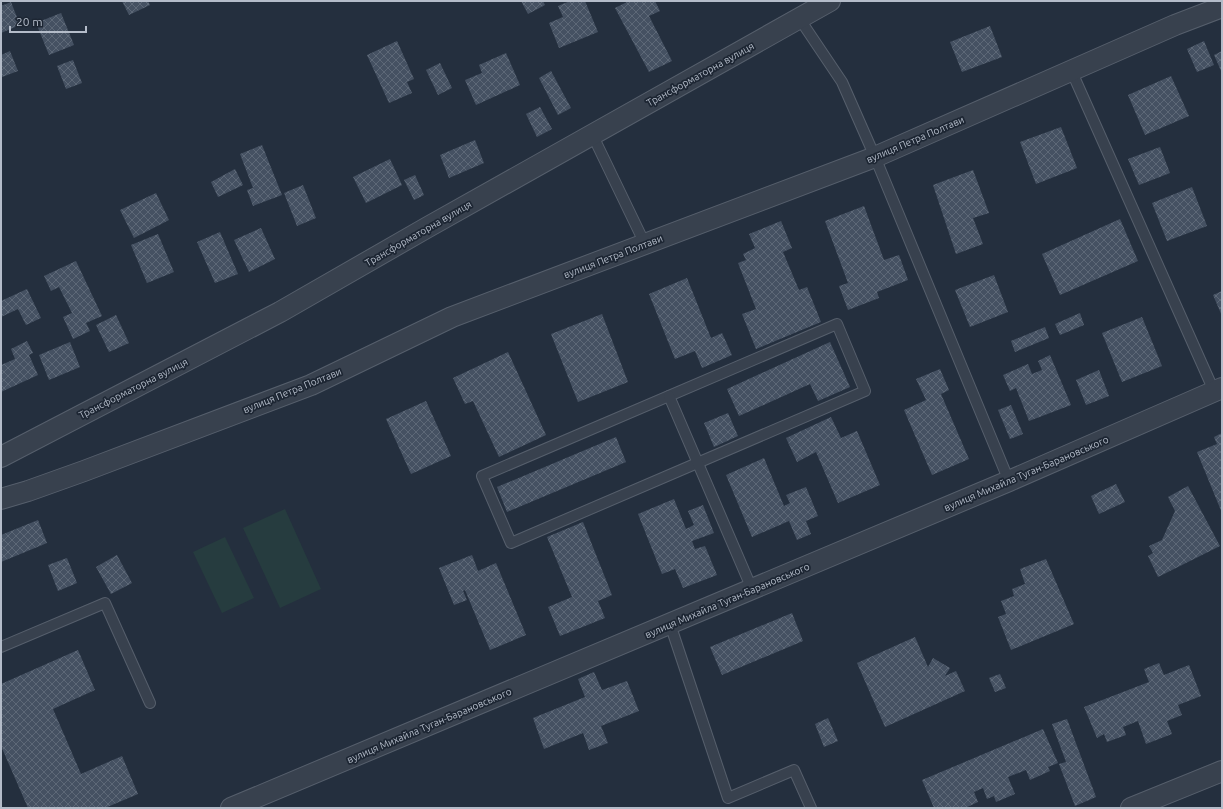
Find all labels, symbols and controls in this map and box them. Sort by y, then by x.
scale bar [10,8,86,34]
text: 20 m [16,15,43,28]
street label: Трансформаторна вулиця [645,40,756,109]
street label: вулиця Петра Полтави [865,114,966,165]
street label: Трансформаторна вулиця [363,198,473,268]
street label: вулиця Петра Полтави [562,232,664,280]
street label: Трансформаторна вулиця [77,356,190,421]
street label: вулиця Петра Полтави [241,366,343,415]
street label: вулиця Михайла Туган-Барановського [942,434,1110,513]
street label: вулиця Михайла Туган-Барановського [643,561,811,640]
street label: вулиця Михайла Туган-Барановського [345,686,513,765]

